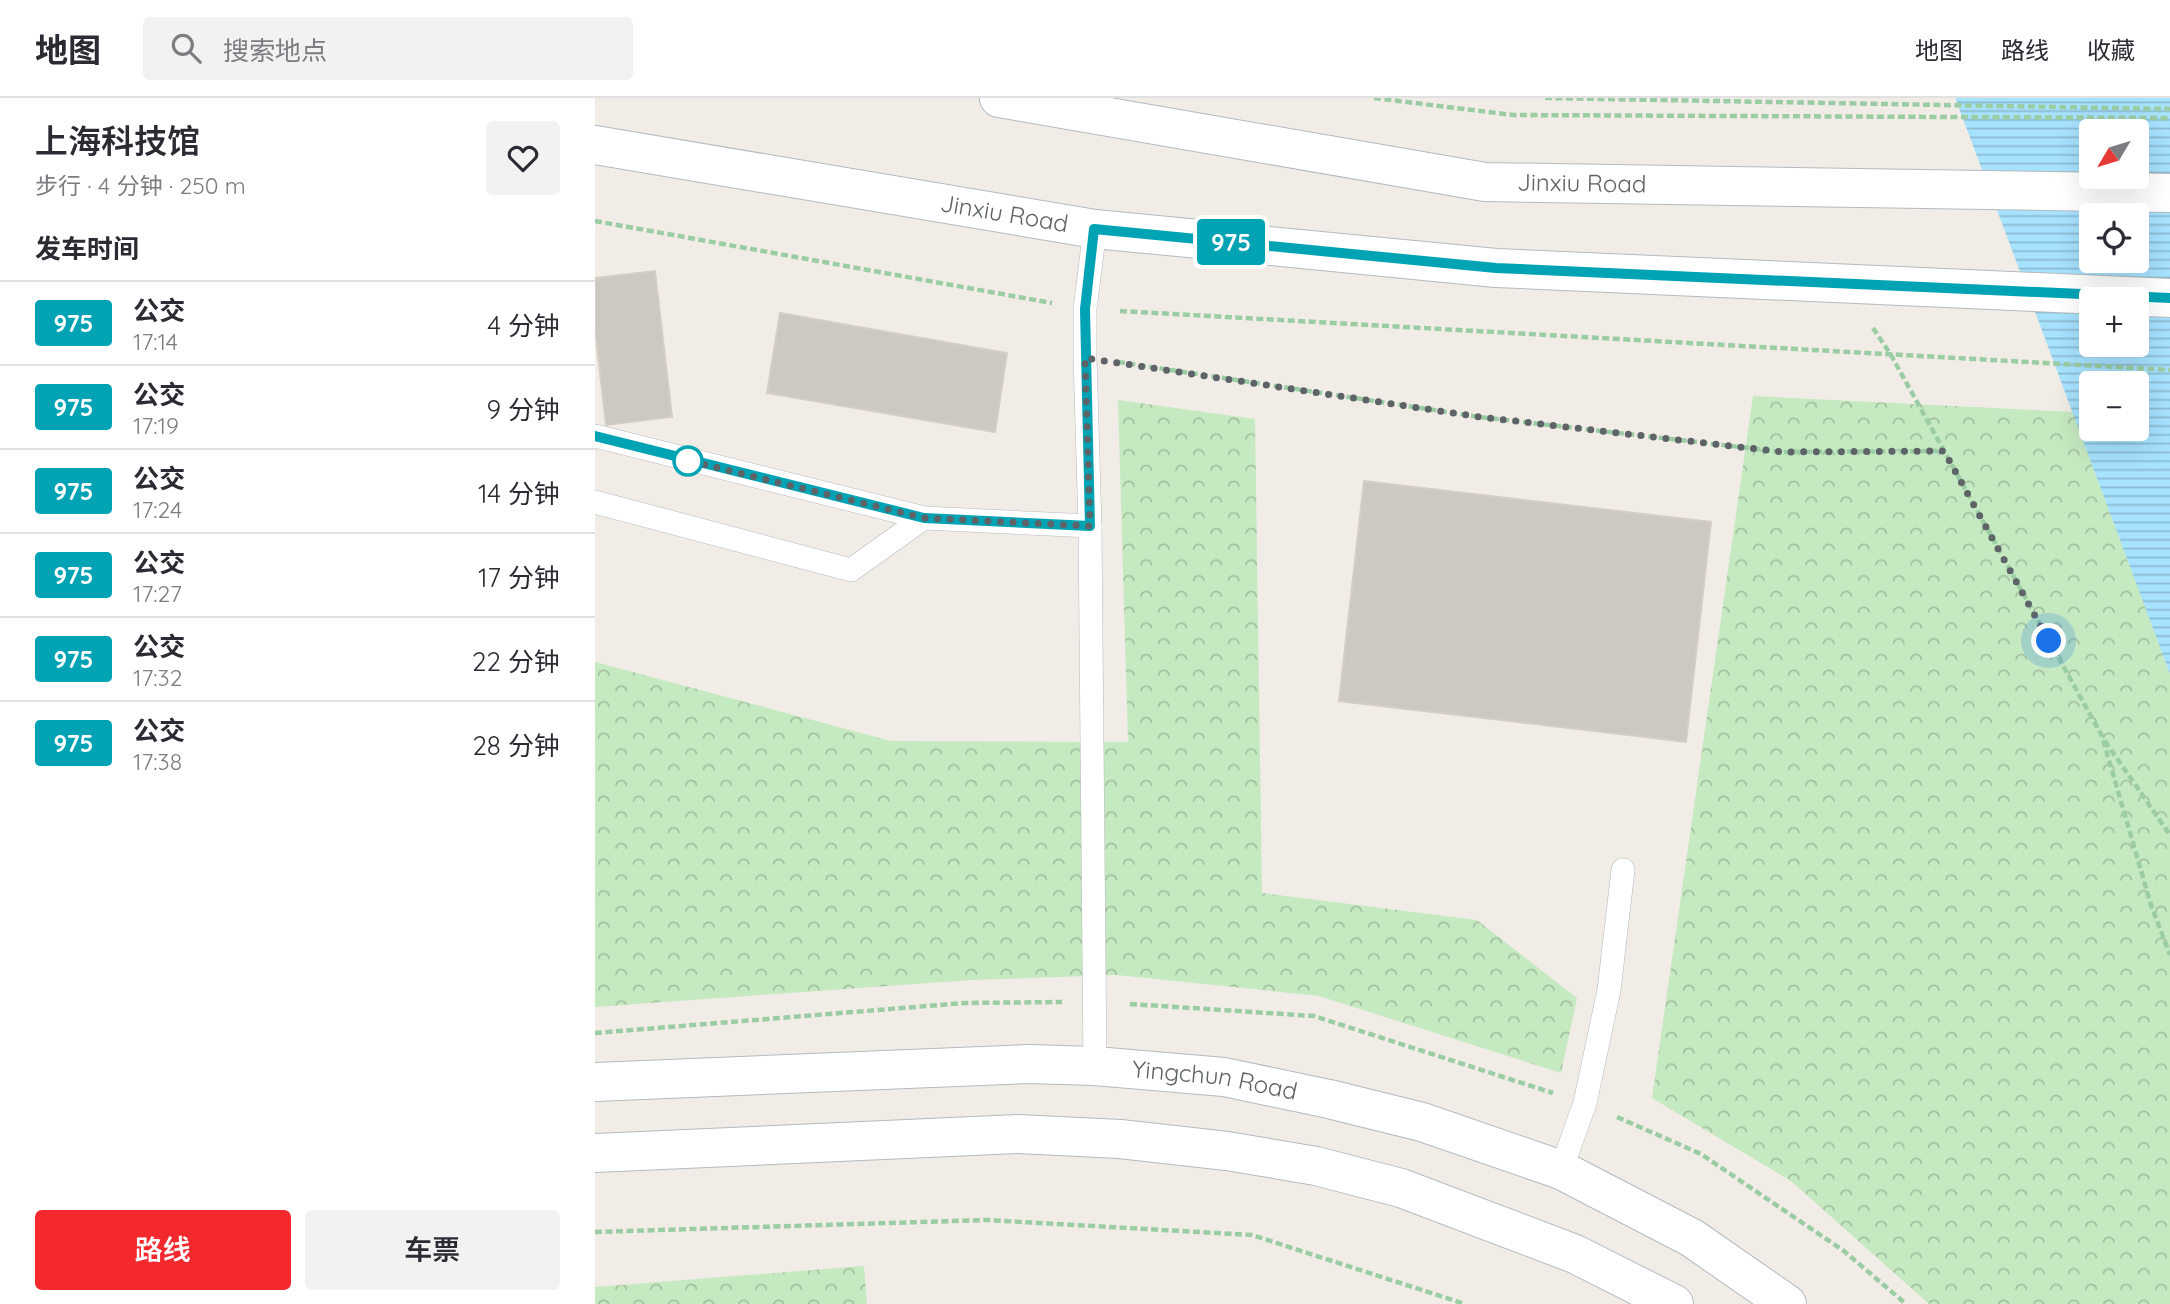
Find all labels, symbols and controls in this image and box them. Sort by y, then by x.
search box [143,17,633,80]
text: 地图 [35,29,101,70]
icon: search [167,29,205,67]
text: 搜索地点 [223,34,327,67]
text: 地图 [1915,35,1963,65]
text: 路线 [2001,35,2049,65]
text: 收藏 [2087,35,2135,65]
north arrow [2079,119,2149,189]
map controls [2079,119,2149,441]
text: 上海科技馆 [35,120,200,161]
button: heart [486,121,560,195]
street label: Jinxiu Road [1517,167,1647,199]
text: 步行 · 4 分钟 · 250 m [35,171,246,200]
street label: Jinxiu Road [938,187,1071,238]
button: locate [2079,203,2149,273]
line badge: 975 [1191,219,1271,265]
text: 975 [1211,227,1251,257]
text: 发车时间 [35,232,139,265]
button: + [2079,287,2149,357]
text: 公交 [133,294,185,327]
text: 975 [54,308,93,338]
text: 4 分钟 [487,309,560,342]
text: 17:14 [133,327,178,356]
button: − [2079,371,2149,441]
text: 公交 [133,378,185,411]
text: 975 [54,392,93,422]
text: 9 分钟 [486,393,560,426]
text: 17:19 [133,411,179,440]
unlabelled marker [673,446,703,476]
text: 公交 [133,462,185,495]
text: 975 [54,476,93,506]
text: 14 分钟 [478,477,560,510]
text: 17:24 [133,495,182,524]
text: 公交 [133,546,185,579]
text: 975 [54,560,93,590]
text: 17 分钟 [478,561,560,594]
text: 17:27 [133,579,182,608]
your location [2031,623,2066,658]
text: 公交 [133,630,185,663]
text: 975 [54,644,93,674]
text: 22 分钟 [472,645,560,678]
text: 17:32 [133,663,182,692]
text: 公交 [133,714,185,747]
text: 975 [54,728,93,758]
text: 28 分钟 [472,729,560,762]
text: 17:38 [133,747,182,776]
street label: Yingchun Road [1131,1053,1300,1106]
button: 路线 [35,1210,291,1290]
button: 车票 [305,1210,560,1290]

